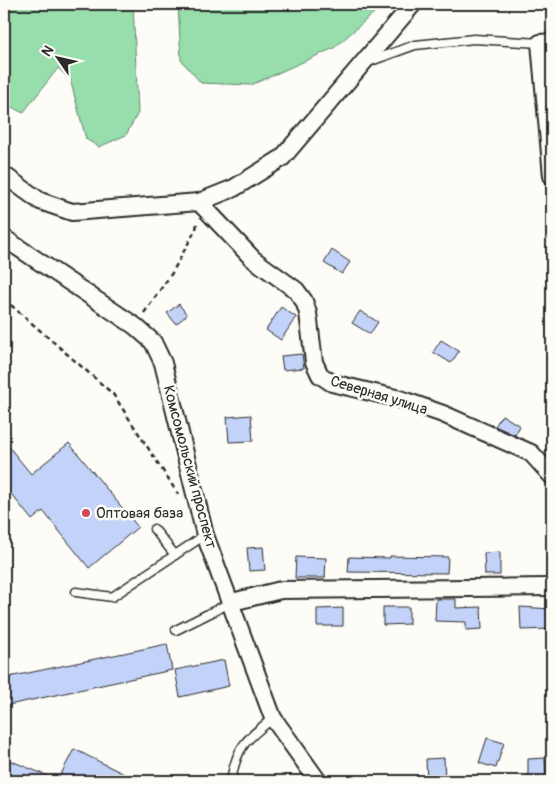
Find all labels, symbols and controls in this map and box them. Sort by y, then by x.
north arrow [32,32,82,82]
text: N [38,42,57,60]
street label: Северная улица [328,372,430,419]
street label: Комсомольский проспект [159,383,221,551]
place label: Оптовая база [96,504,183,523]
marker: Оптовая база [80,507,92,519]

